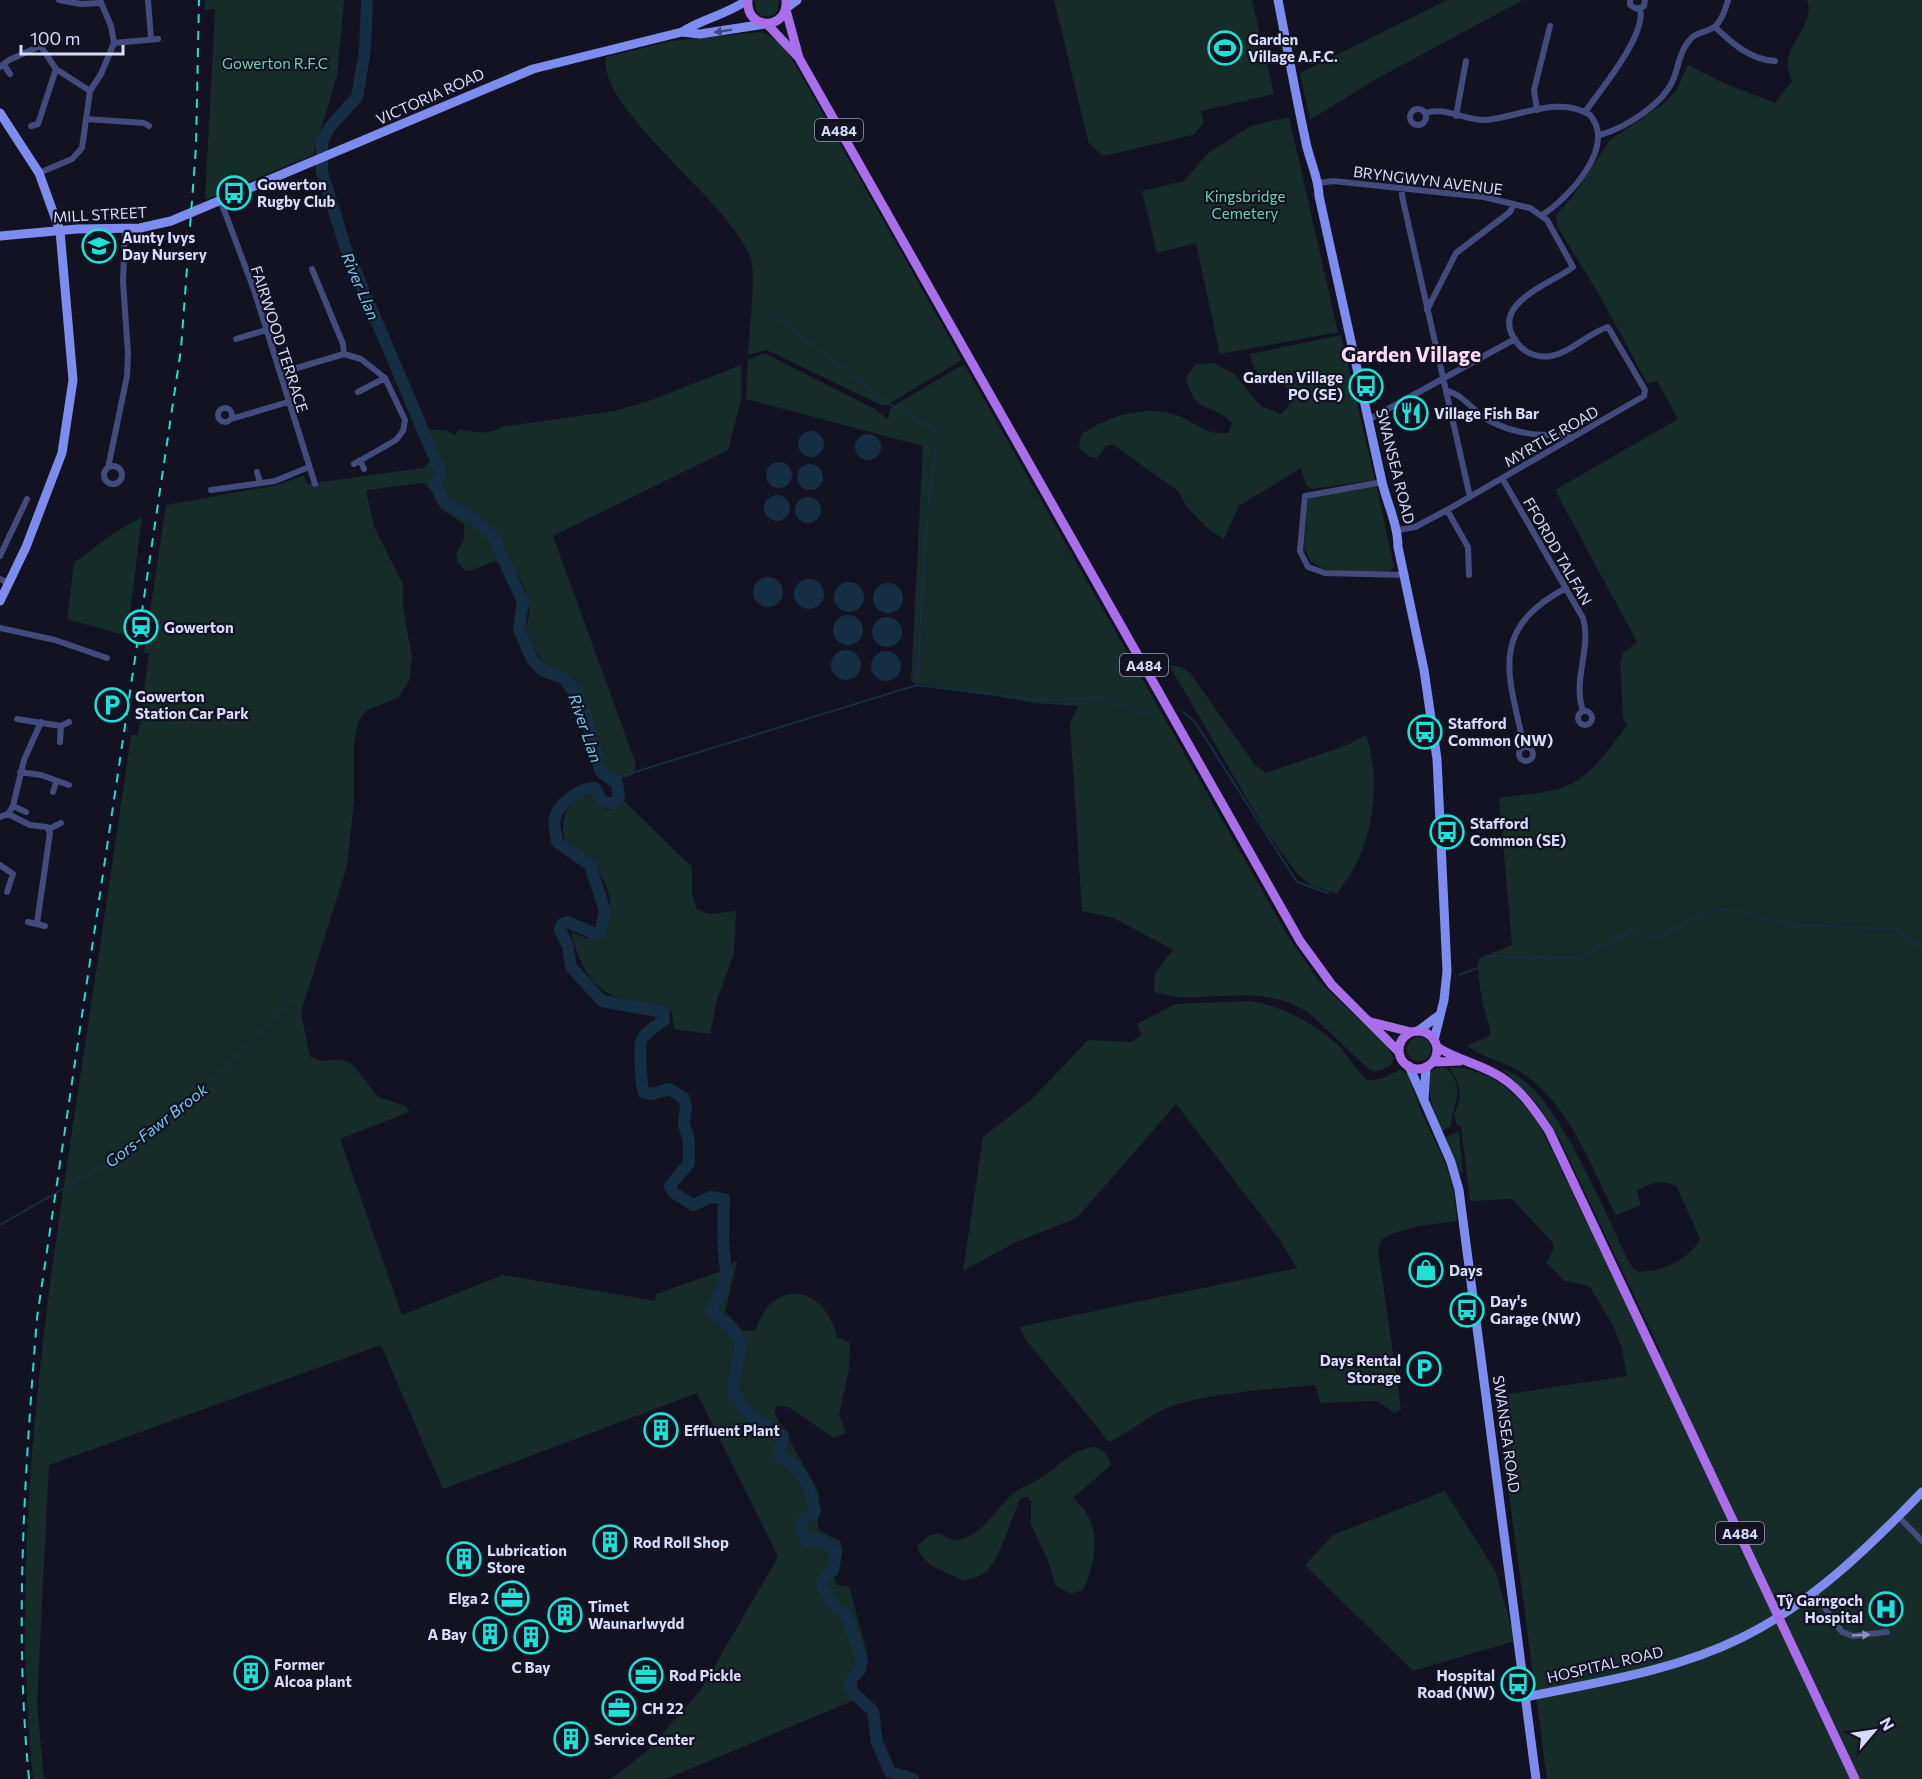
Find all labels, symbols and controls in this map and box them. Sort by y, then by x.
scale bar [21,18,123,56]
one-way arrow [714,26,733,35]
text: 100 m [30,27,80,49]
sports icon: Garden Village A.F.C. [1207,30,1243,66]
place label: Garden Village A.F.C. [1248,30,1338,65]
park label: Gowerton R.F.C [222,54,328,72]
street label: VICTORIA ROAD [373,64,487,128]
road number: A484 [815,119,863,141]
street label: BRYNGWYN AVENUE [1352,162,1504,198]
bus stop icon: Gowerton Rugby Club [216,175,252,211]
place label: Gowerton Rugby Club [257,175,336,210]
park label: Kingsbridge Cemetery [1205,187,1285,222]
street label: MILL STREET [52,203,148,225]
school or university icon: Aunty Ivys Day Nursery [81,228,117,264]
place label: Aunty Ivys Day Nursery [122,228,208,263]
water label: River Llan [338,249,384,323]
street label: FAIRWOOD TERRACE [248,263,312,415]
district label: Garden Village [1341,341,1481,366]
place label: Garden Village PO (SE) [1243,368,1343,403]
bus stop icon: Garden Village PO (SE) [1348,368,1384,404]
restaurant icon: Village Fish Bar [1393,395,1429,431]
street label: MYRTLE ROAD [1501,402,1601,470]
place label: Village Fish Bar [1434,404,1539,422]
street label: SWANSEA ROAD [1373,406,1419,526]
street label: FFORDD TALFAN [1520,494,1596,608]
station icon: Gowerton [123,609,159,645]
place label: Gowerton [164,618,234,636]
road number: A484 [1120,654,1168,676]
parking icon: Gowerton Station Car Park [94,687,130,723]
place label: Gowerton Station Car Park [135,687,249,722]
water label: River Llan [565,691,607,765]
bus stop icon: Stafford Common (NW) [1407,714,1443,750]
place label: Stafford Common (NW) [1448,714,1553,749]
bus stop icon: Stafford Common (SE) [1429,814,1465,850]
place label: Stafford Common (SE) [1470,814,1566,849]
water label: Gors-Fawr Brook [101,1079,211,1171]
shop icon: Days [1408,1252,1444,1288]
place label: Days [1449,1261,1483,1279]
bus stop icon: Day's Garage (NW) [1449,1292,1485,1328]
place label: Day's Garage (NW) [1490,1292,1581,1327]
place label: Days Rental Storage [1320,1351,1401,1386]
parking icon: Days Rental Storage [1406,1351,1442,1387]
street label: SWANSEA ROAD [1490,1374,1524,1494]
building icon: Effluent Plant [643,1412,679,1448]
place label: Effluent Plant [684,1421,780,1439]
road number: A484 [1716,1522,1764,1544]
building icon: Rod Roll Shop [592,1524,628,1560]
place label: Rod Roll Shop [633,1533,729,1551]
building icon: Lubrication Store [446,1541,482,1577]
place label: Lubrication Store [487,1541,567,1576]
office icon: Elga 2 [494,1580,530,1616]
place label: Elga 2 [448,1589,489,1607]
place label: Tŷ Garngoch Hospital [1776,1591,1863,1626]
hospital icon: Tŷ Garngoch Hospital [1868,1591,1904,1627]
building icon: Timet Waunarlwydd [547,1597,583,1633]
place label: Timet Waunarlwydd [588,1597,684,1632]
building icon: A Bay [472,1616,508,1652]
building icon: C Bay [513,1619,549,1655]
place label: A Bay [427,1625,468,1643]
one-way arrow [1852,1631,1871,1640]
street label: HOSPITAL ROAD [1545,1642,1665,1686]
building icon: Former Alcoa plant [233,1655,269,1691]
place label: Former Alcoa plant [274,1655,352,1690]
office icon: Rod Pickle [628,1657,664,1693]
place label: C Bay [512,1658,551,1676]
place label: Rod Pickle [669,1666,741,1684]
place label: Hospital Road (NW) [1417,1666,1495,1701]
bus stop icon: Hospital Road (NW) [1500,1666,1536,1702]
office icon: CH 22 [601,1690,637,1726]
place label: CH 22 [642,1699,683,1717]
north arrow [1844,1701,1904,1761]
text: N [1876,1714,1899,1733]
building icon: Service Center [553,1721,589,1757]
place label: Service Center [594,1730,695,1748]

